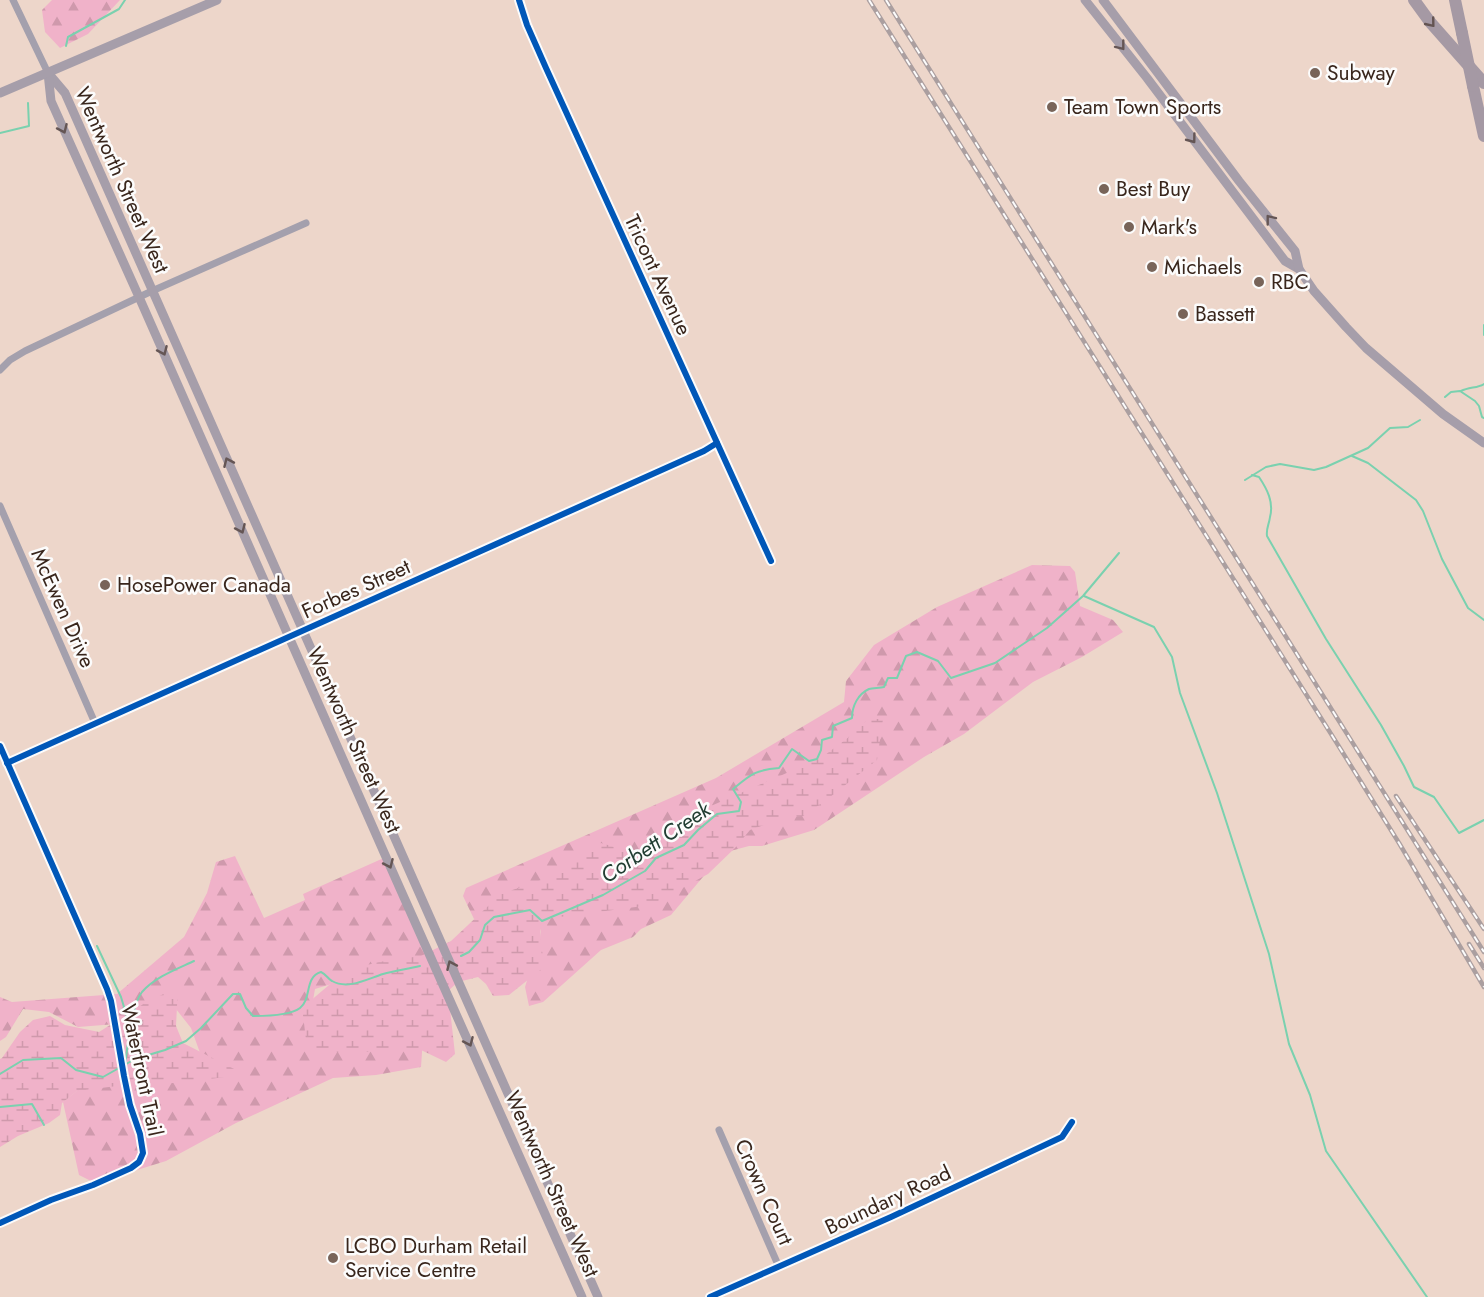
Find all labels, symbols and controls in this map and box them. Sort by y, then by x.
one-way arrow [1424,16,1435,27]
one-way arrow [1114,39,1125,50]
place label: Subway [1327,58,1395,88]
marker: Subway [1308,66,1322,80]
street label: Wentworth Street West [67,82,177,278]
place label: Team Town Sports [1064,92,1221,122]
marker: Team Town Sports [1045,100,1059,114]
one-way arrow [56,123,68,134]
one-way arrow [1185,133,1196,144]
place label: Best Buy [1116,174,1191,204]
marker: Best Buy [1097,182,1111,196]
street label: Tricont Avenue [617,210,699,340]
place label: Mark's [1141,212,1197,242]
one-way arrow [1267,215,1278,226]
marker: Mark's [1122,220,1136,234]
place label: Michaels [1164,252,1242,282]
marker: Michaels [1145,260,1159,274]
place label: RBC [1271,267,1309,297]
marker: RBC [1252,275,1266,289]
place label: Bassett [1195,299,1255,329]
marker: Bassett [1176,307,1190,321]
one-way arrow [156,344,168,355]
one-way arrow [223,458,235,469]
one-way arrow [234,523,246,534]
street label: McEwen Drive [23,544,103,672]
street label: Forbes Street [297,552,415,626]
place label: HosePower Canada [117,570,291,600]
marker: HosePower Canada [98,578,112,592]
street label: Wentworth Street West [299,642,409,838]
water label: Corbett Creek [594,792,718,891]
one-way arrow [382,857,394,868]
one-way arrow [446,960,458,971]
street label: Waterfront Trail [113,1001,171,1139]
one-way arrow [461,1035,473,1046]
street label: Wentworth Street West [497,1086,607,1282]
street label: Crown Court [727,1134,801,1250]
street label: Boundary Road [820,1158,956,1242]
place label: LCBO Durham Retail Service Centre [345,1231,527,1285]
marker: LCBO Durham Retail Service Centre [326,1251,340,1265]

